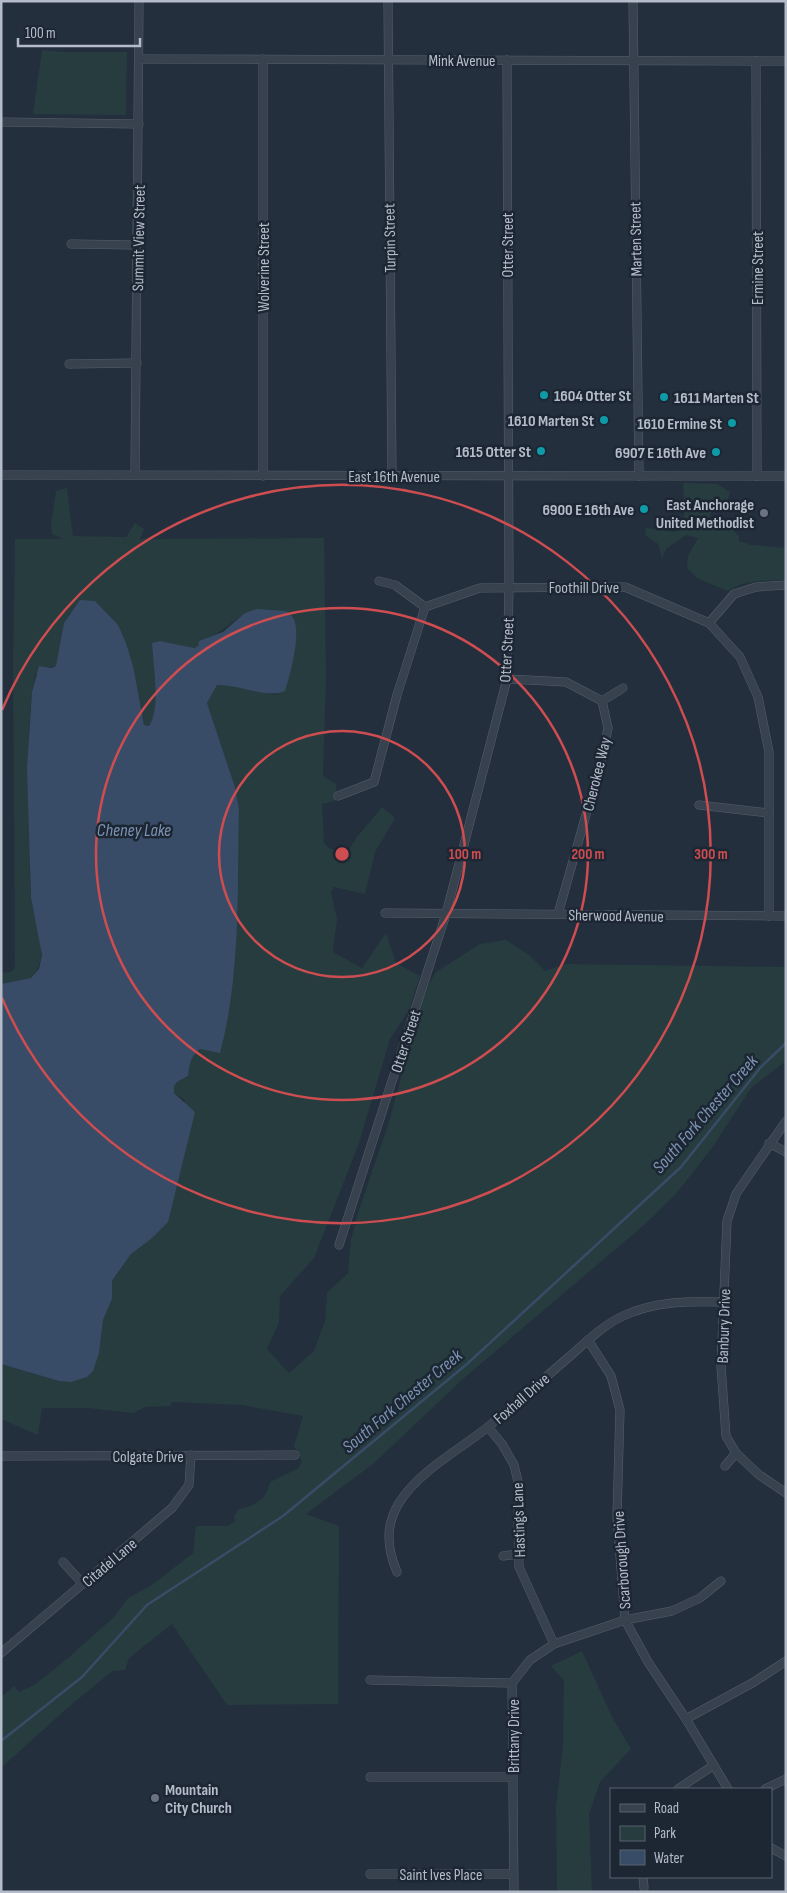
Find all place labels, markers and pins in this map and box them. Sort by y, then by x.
place label: 1604 Otter St [554,387,631,406]
marker: 1604 Otter St [538,389,550,401]
place label: 1611 Marten St [674,389,759,408]
marker: 1611 Marten St [658,391,670,403]
place label: 1610 Marten St [508,412,594,431]
marker: 1610 Marten St [598,414,610,426]
place label: 1610 Ermine St [637,415,722,434]
marker: 1610 Ermine St [726,417,738,429]
place label: 1615 Otter St [456,443,531,462]
place label: 6907 E 16th Ave [615,444,706,463]
marker: 1615 Otter St [535,445,547,457]
marker: 6907 E 16th Ave [710,446,722,458]
place label: East Anchorage United Methodist [656,496,754,533]
place label: 6900 E 16th Ave [542,501,634,520]
marker: 6900 E 16th Ave [638,503,650,515]
marker: East Anchorage United Methodist [758,507,770,519]
centre of rings [333,845,351,863]
place label: Mountain City Church [165,1781,232,1818]
marker: Mountain City Church [149,1792,161,1804]

